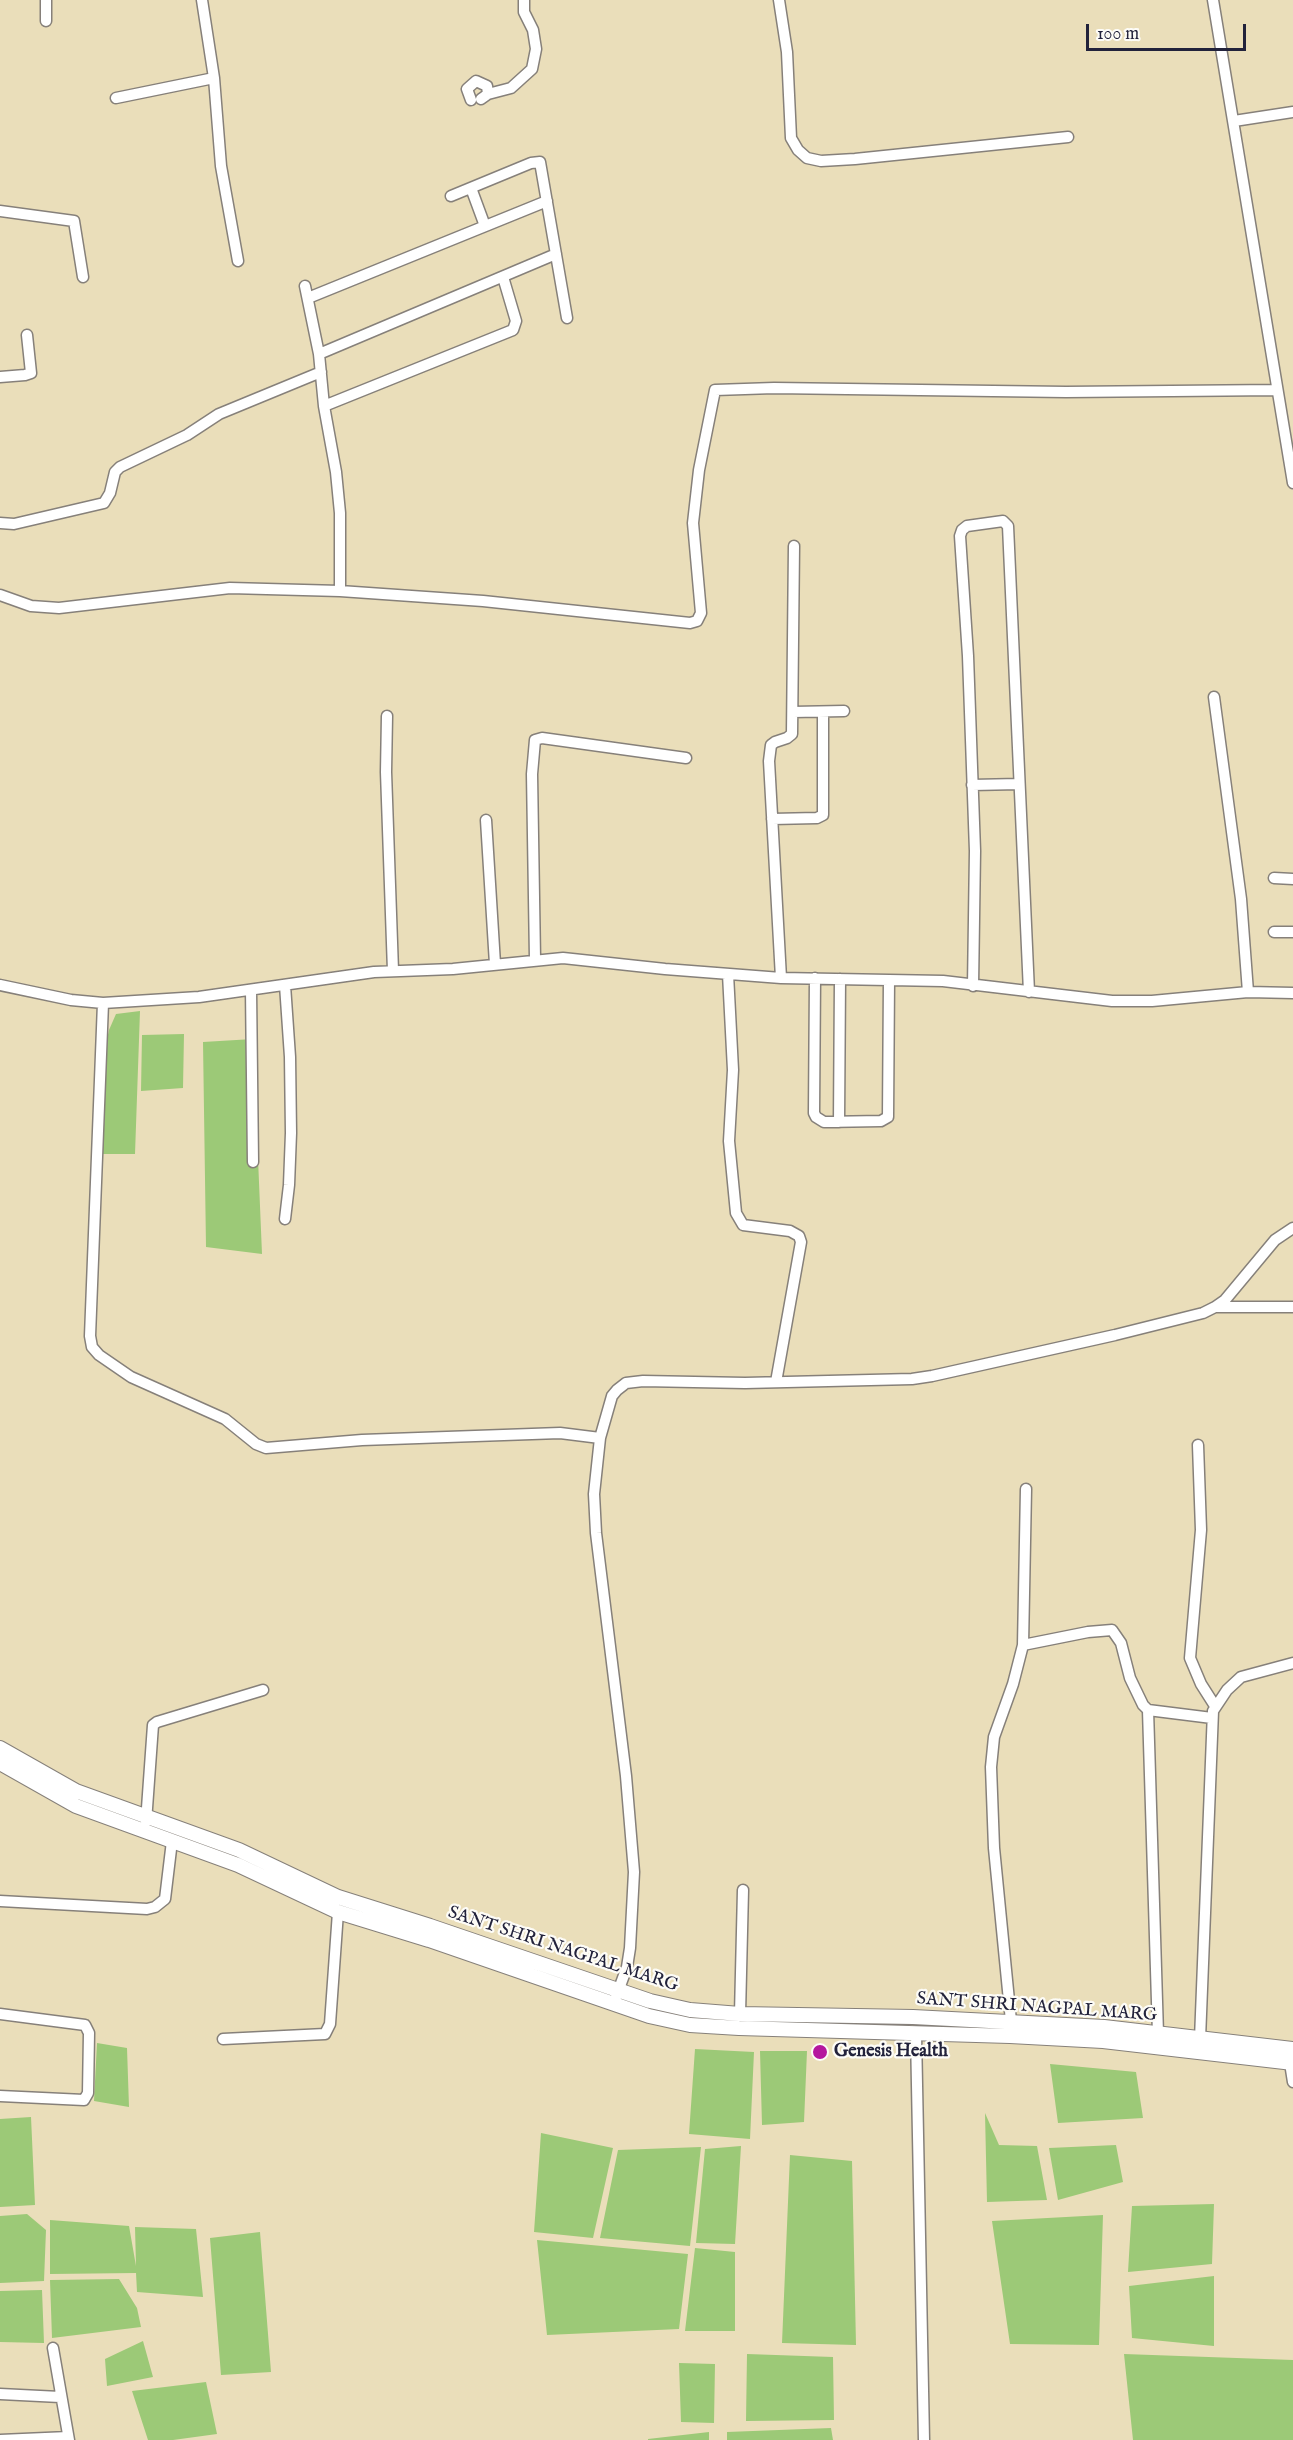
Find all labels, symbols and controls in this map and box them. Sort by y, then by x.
scale bar [1089,12,1250,50]
text: 100 m [1097,23,1139,46]
street label: SANT SHRI NAGPAL MARG [445,1903,681,1997]
street label: SANT SHRI NAGPAL MARG [916,1989,1158,2027]
place label: Genesis Health [834,2041,948,2063]
marker: Genesis Health [811,2043,829,2061]

